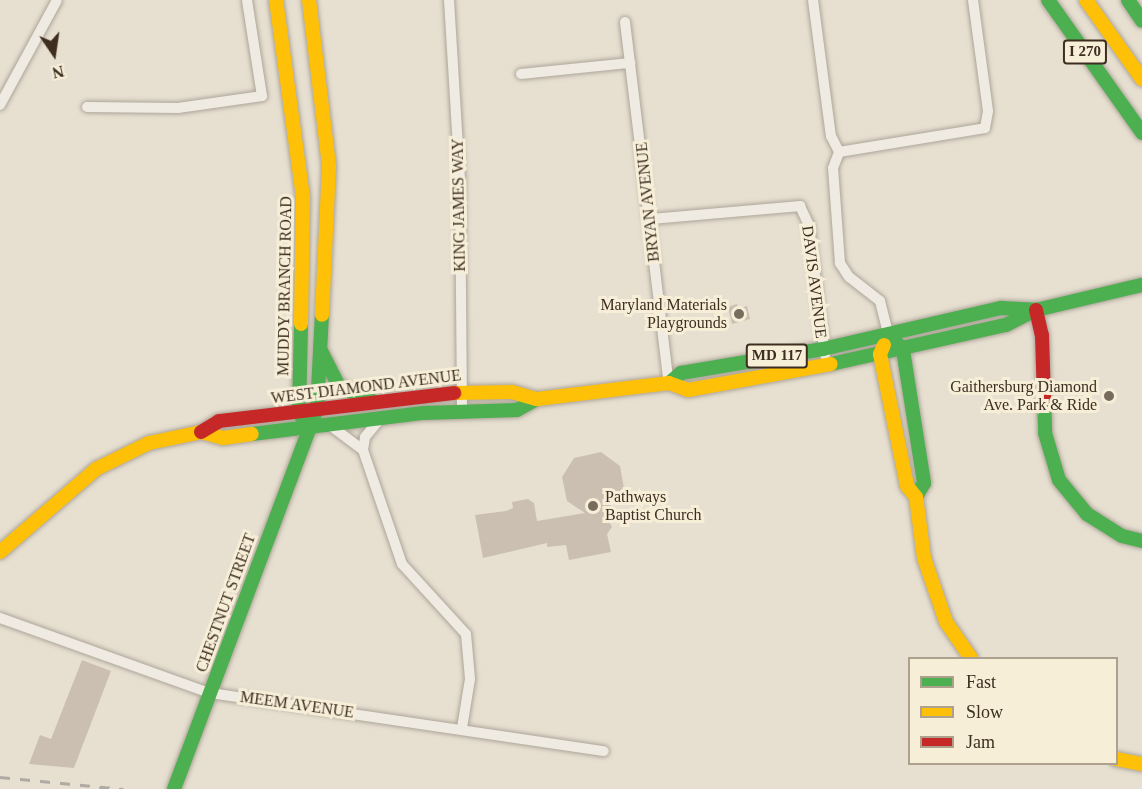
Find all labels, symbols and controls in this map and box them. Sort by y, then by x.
north arrow [24,24,84,84]
road number: I 270 [1062,40,1108,64]
text: N [51,62,66,82]
street label: KING JAMES WAY [448,138,470,272]
street label: BRYAN AVENUE [632,141,664,263]
street label: MUDDY BRANCH ROAD [274,196,296,376]
street label: DAVIS AVENUE [797,224,831,340]
place label: Maryland Materials Playgrounds [600,295,727,333]
marker: Maryland Materials Playgrounds [732,307,746,321]
road number: MD 117 [746,344,808,368]
street label: WEST DIAMOND AVENUE [269,366,463,408]
place label: Gaithersburg Diamond Ave. Park & Ride [950,377,1097,415]
marker: Gaithersburg Diamond Ave. Park & Ride [1102,389,1116,403]
place label: Pathways Baptist Church [605,487,701,525]
marker: Pathways Baptist Church [586,499,600,513]
street label: CHESTNUT STREET [192,531,260,675]
legend [908,657,1118,765]
text: Fast [966,672,996,692]
street label: MEEM AVENUE [238,687,356,723]
text: Slow [966,702,1003,722]
text: Jam [966,732,995,752]

